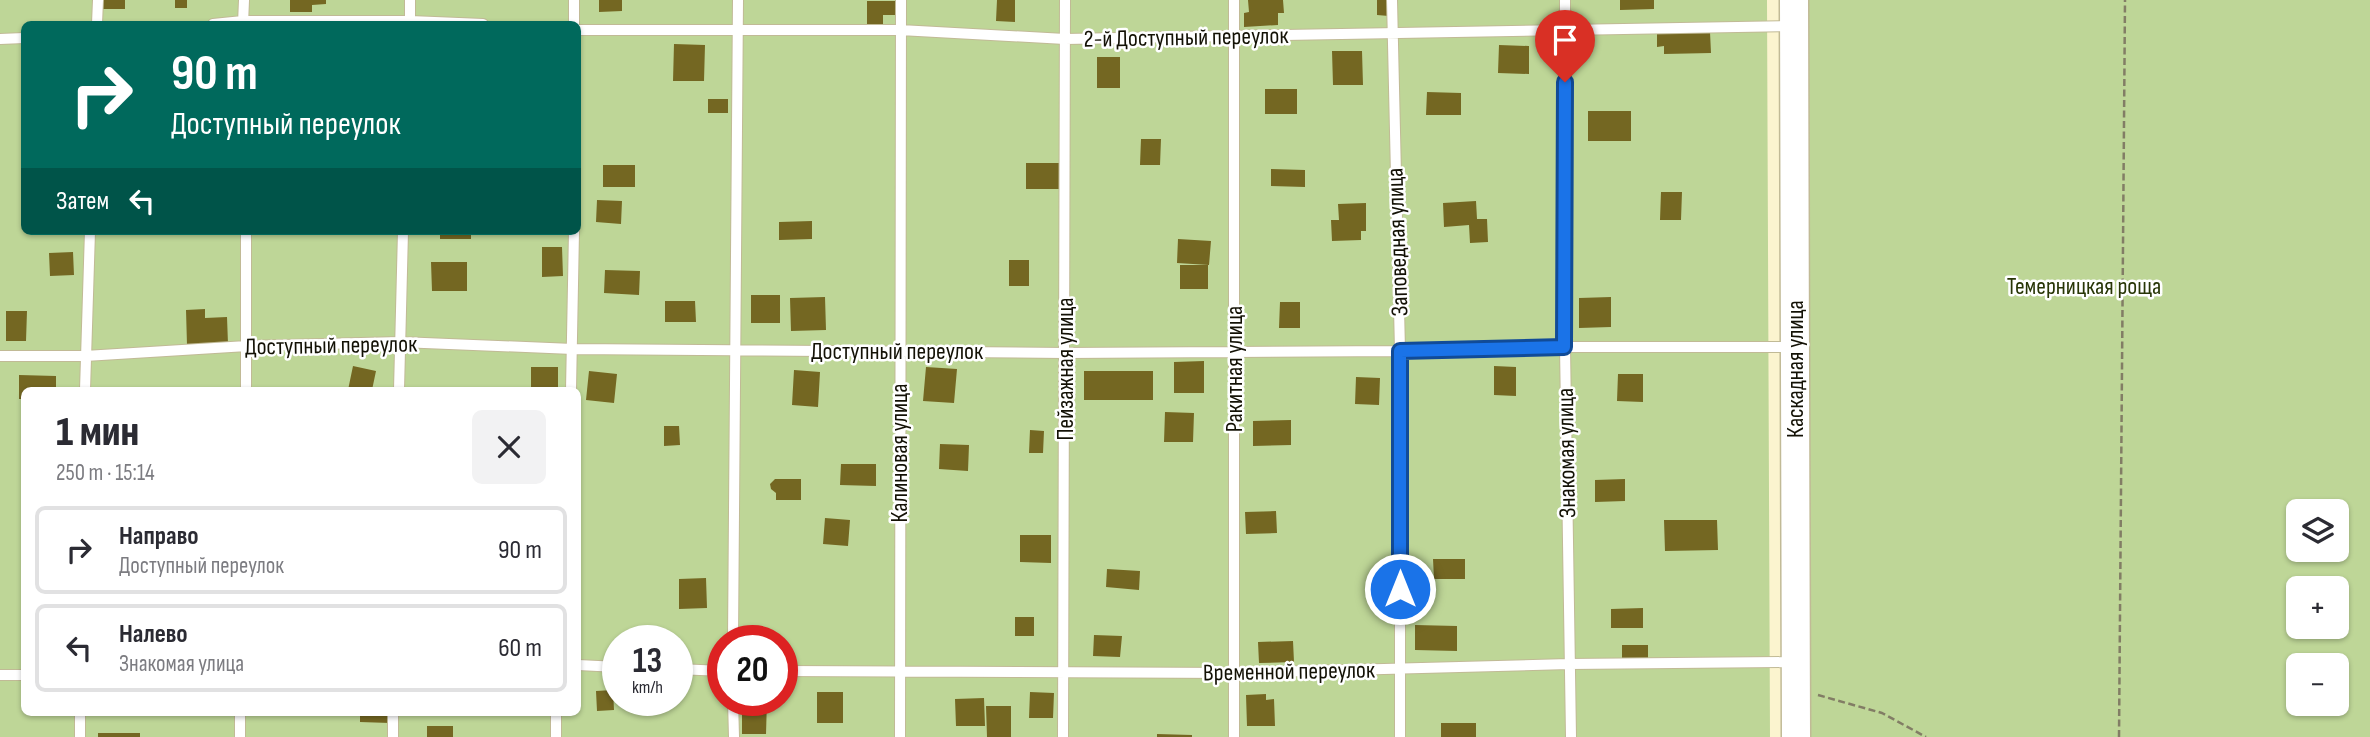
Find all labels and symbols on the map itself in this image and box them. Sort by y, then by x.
pin [1535,10,1595,82]
street label: 2-й Доступный переулок [1083,21,1290,54]
street label: Заповедная улица [1380,167,1415,317]
park label: Темерницкая роща [2007,272,2161,301]
street label: Пейзажная улица [1051,297,1080,441]
street label: Каскадная улица [1781,300,1810,438]
street label: Ракитная улица [1220,306,1249,432]
street label: Доступный переулок [245,329,418,362]
street label: Доступный переулок [811,337,984,366]
street label: Калиновая улица [885,384,914,522]
street label: Знакомая улица [1551,388,1582,518]
position arrow [1363,552,1437,626]
speed limit sign: 20 [707,625,798,716]
street label: Временной переулок [1203,655,1376,687]

